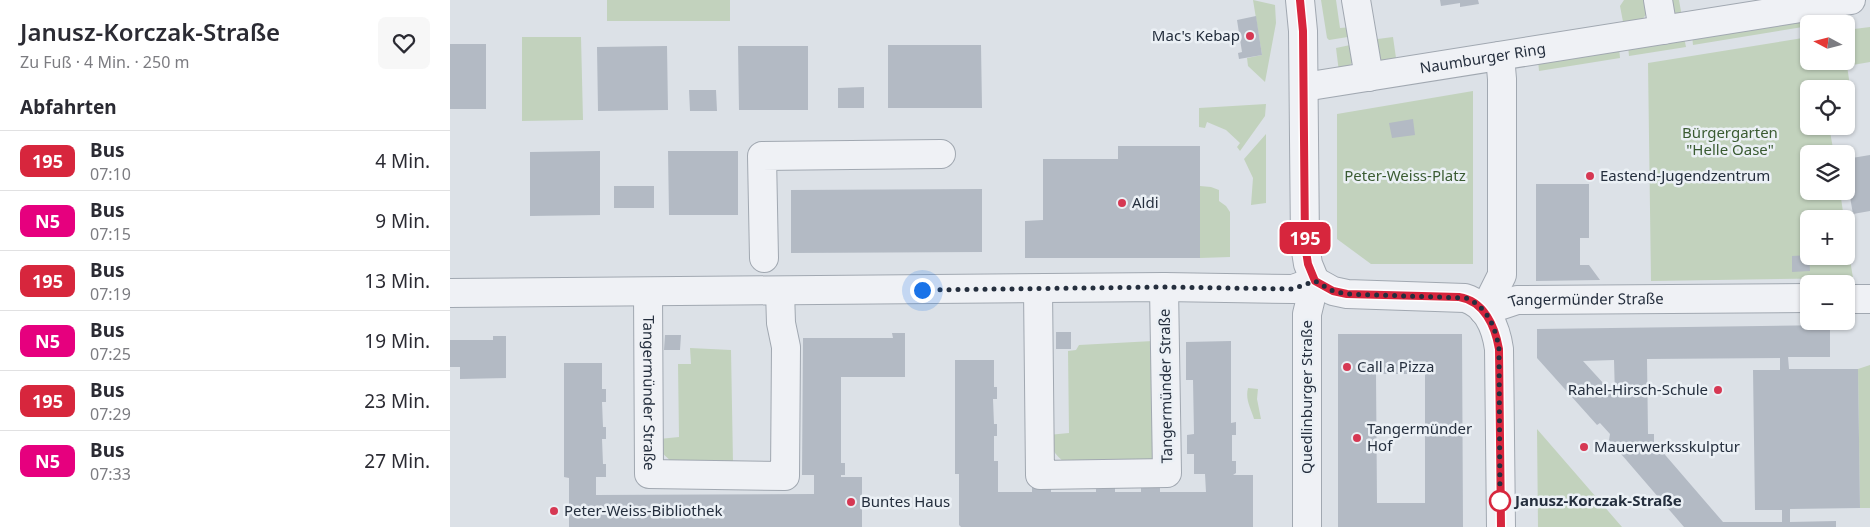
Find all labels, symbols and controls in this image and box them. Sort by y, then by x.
text: Janusz-Korczak-Straße [20,15,280,48]
north arrow [1800,15,1855,70]
map controls [1800,15,1855,330]
button: heart [378,17,430,69]
place label: Mac's Kebap [1152,25,1240,45]
marker: Mac's Kebap [1244,30,1256,42]
street label: Naumburger Ring [1418,38,1547,77]
text: Zu Fuß · 4 Min. · 250 m [20,51,189,73]
button: locate [1800,80,1855,135]
text: Abfahrten [20,94,117,120]
park label: Bürgergarten "Helle Oase" [1682,122,1778,159]
text: Bus [90,137,125,163]
button: layers [1800,145,1855,200]
text: 4 Min. [375,148,430,174]
text: 195 [32,149,63,173]
text: 07:10 [90,163,131,185]
park label: Peter-Weiss-Platz [1344,165,1466,185]
place label: Eastend-Jugendzentrum [1600,165,1770,185]
marker: Eastend-Jugendzentrum [1584,170,1596,182]
place label: Aldi [1132,192,1159,212]
text: Bus [90,197,125,223]
marker: Aldi [1116,197,1128,209]
text: 9 Min. [375,208,430,234]
text: N5 [35,209,60,233]
button: + [1800,210,1855,265]
line badge: 195 [1276,222,1334,254]
text: 07:15 [90,223,131,245]
text: 195 [1290,226,1320,250]
text: Bus [90,257,125,283]
text: 13 Min. [364,268,430,294]
text: 195 [32,269,63,293]
button: − [1800,275,1855,330]
your location [910,278,935,303]
text: 07:19 [90,283,131,305]
street label: Tangermünder Straße [1506,288,1664,311]
street label: Tangermünder Straße [1154,308,1176,464]
street label: Tangermünder Straße [639,315,660,471]
text: Bus [90,317,125,343]
street label: Quedlinburger Straße [1296,320,1316,474]
text: 19 Min. [364,328,430,354]
text: N5 [35,329,60,353]
text: 07:25 [90,343,131,365]
place label: Call a Pizza [1357,356,1434,376]
marker: Call a Pizza [1341,361,1353,373]
text: Bus [90,377,125,403]
place label: Rahel-Hirsch-Schule [1568,379,1708,399]
marker: Rahel-Hirsch-Schule [1712,384,1724,396]
text: 23 Min. [364,388,430,414]
text: 195 [32,389,63,413]
text: 07:29 [90,403,131,425]
place label: Tangermünder Hof [1367,418,1472,455]
marker: Tangermünder Hof [1351,432,1363,444]
place label: Mauerwerksskulptur [1594,436,1740,456]
text: Bus [90,437,125,463]
marker: Mauerwerksskulptur [1578,441,1590,453]
text: 27 Min. [364,448,430,474]
text: N5 [35,449,60,473]
text: 07:33 [90,463,131,485]
marker: Janusz-Korczak-Straße [1489,490,1511,512]
place label: Janusz-Korczak-Straße [1513,490,1682,510]
place label: Buntes Haus [861,491,950,511]
marker: Buntes Haus [845,496,857,508]
place label: Peter-Weiss-Bibliothek [564,500,722,520]
marker: Peter-Weiss-Bibliothek [548,505,560,517]

